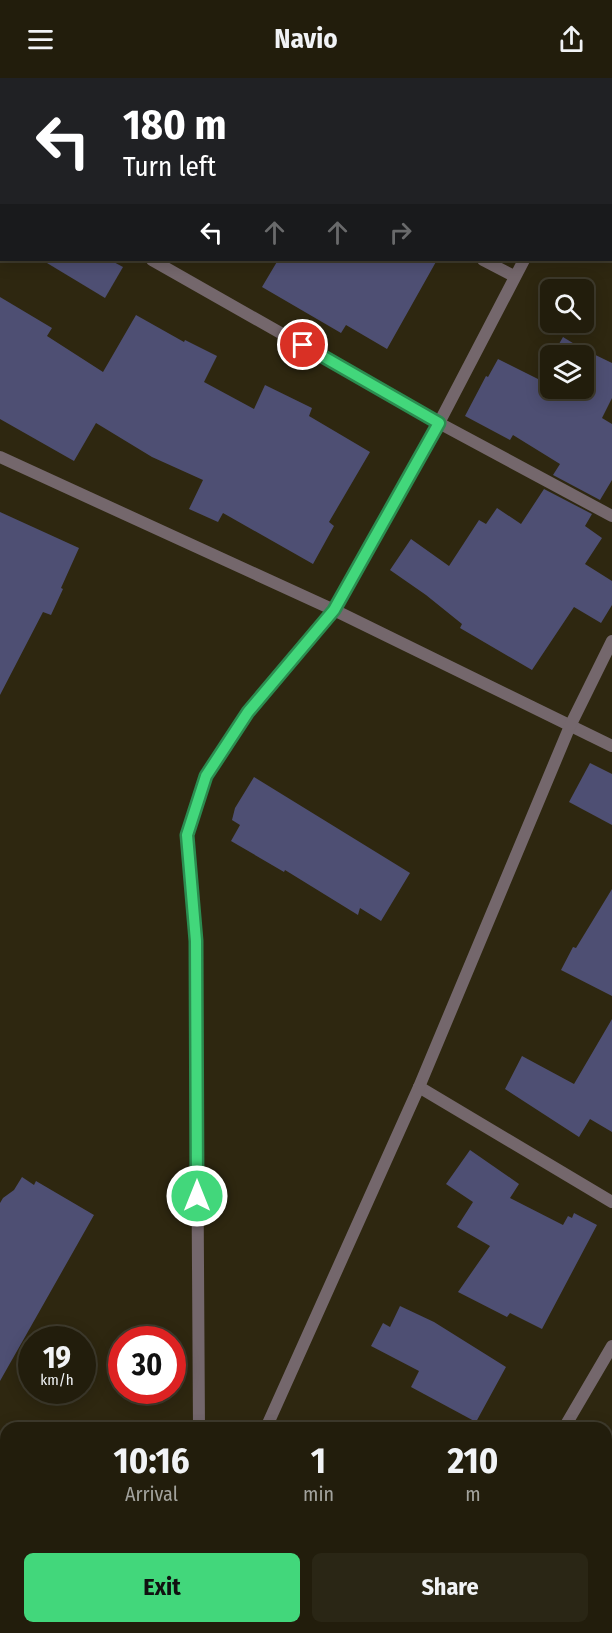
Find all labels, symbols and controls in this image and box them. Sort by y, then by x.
icon: menu [24,23,57,56]
text: Navio [274,23,338,55]
icon: share [555,23,588,56]
text: 180 m [123,100,227,150]
icon: left [24,102,102,180]
text: Turn left [123,151,216,183]
icon: left [195,216,228,249]
icon: ahead [258,216,291,249]
icon: ahead [321,216,354,249]
icon: right [384,216,417,249]
map controls [540,279,594,399]
button: search [540,279,594,333]
pin [277,319,328,370]
icon: arrive [286,328,319,361]
button: layers [540,345,594,399]
position arrow [165,1164,229,1228]
speed limit sign: 30 [108,1326,186,1404]
text: 19 [43,1340,71,1376]
text: km/h [40,1371,74,1389]
text: 10:16 [114,1439,189,1483]
text: 1 [311,1439,326,1483]
text: 210 [447,1439,498,1483]
text: Arrival [125,1482,178,1506]
text: min [303,1482,334,1506]
text: m [465,1482,481,1506]
button: Exit [24,1553,300,1622]
button: Share [312,1553,588,1622]

